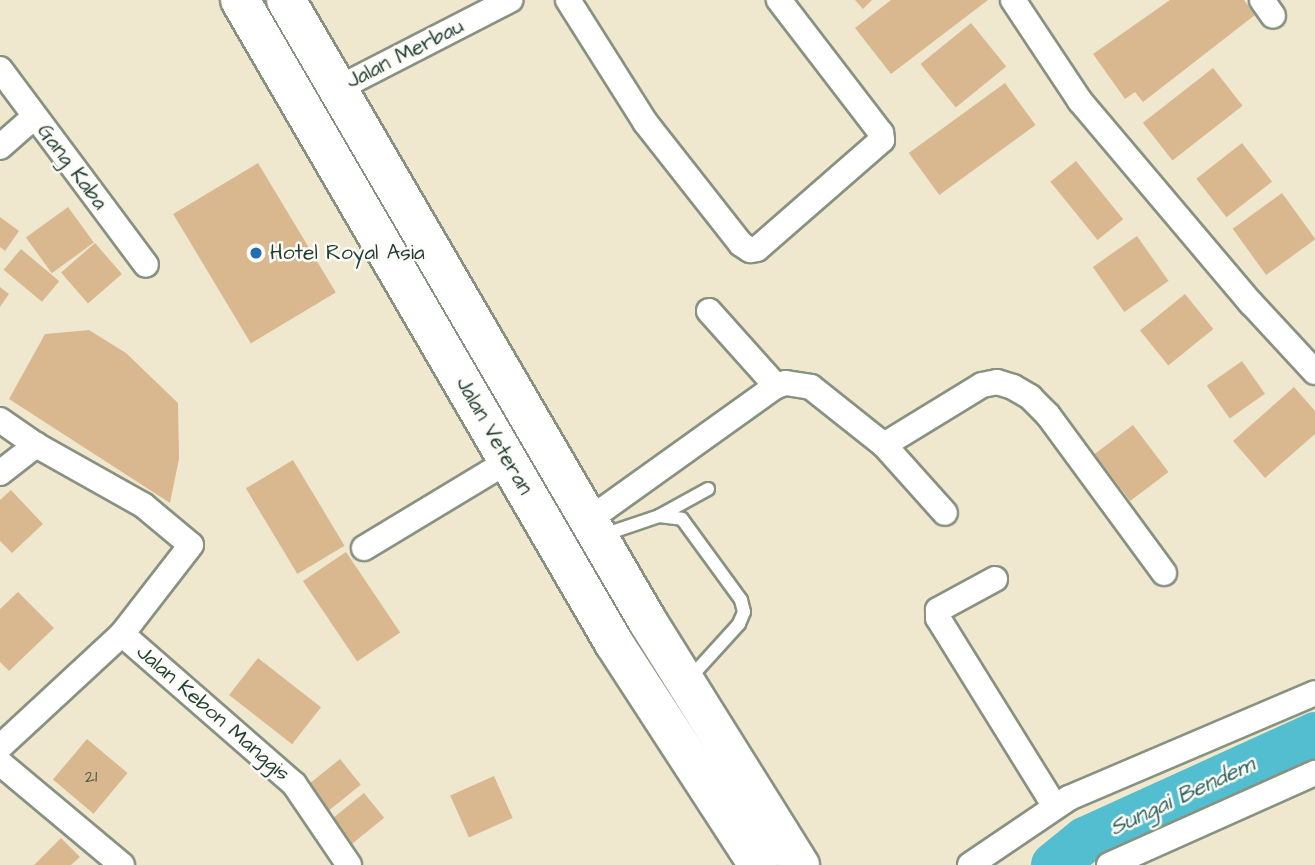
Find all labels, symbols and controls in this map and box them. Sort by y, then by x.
street label: Jalan Merbau [342,14,468,94]
street label: Gang Kaba [32,119,112,215]
place label: Hotel Royal Asia [270,240,425,266]
marker: Hotel Royal Asia [248,245,264,261]
street label: Jalan Veteran [450,373,538,499]
street label: Jalan Kebon Manggis [131,639,295,787]
water label: Sungai Bendem [1105,750,1259,842]
house number: 21 [85,766,97,788]

